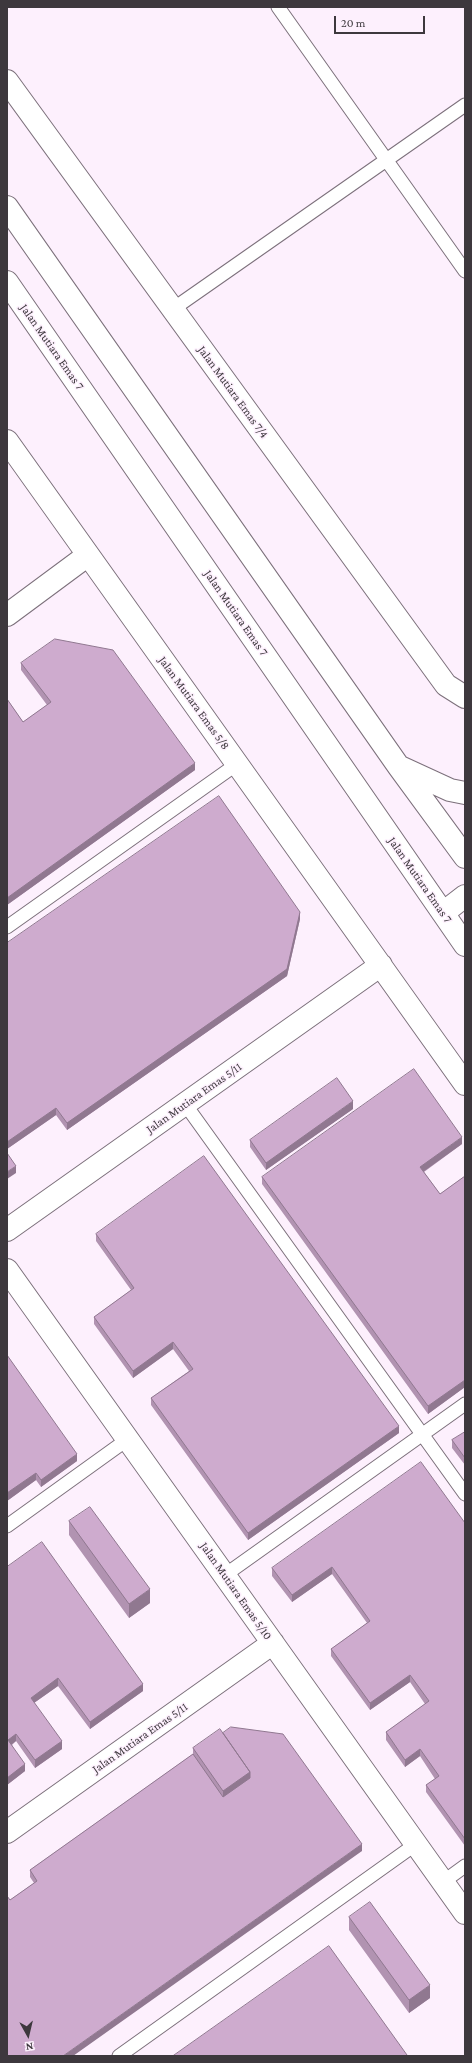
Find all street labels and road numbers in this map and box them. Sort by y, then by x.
street label: Jalan Mutiara Emas 7 [17,301,87,393]
street label: Jalan Mutiara Emas 7/4 [195,343,271,441]
street label: Jalan Mutiara Emas 7 [201,567,271,659]
street label: Jalan Mutiara Emas 5/8 [155,654,233,752]
street label: Jalan Mutiara Emas 7 [385,834,455,926]
street label: Jalan Mutiara Emas 5/11 [144,1060,244,1136]
street label: Jalan Mutiara Emas 5/10 [197,1539,275,1643]
street label: Jalan Mutiara Emas 5/11 [90,1700,190,1776]

